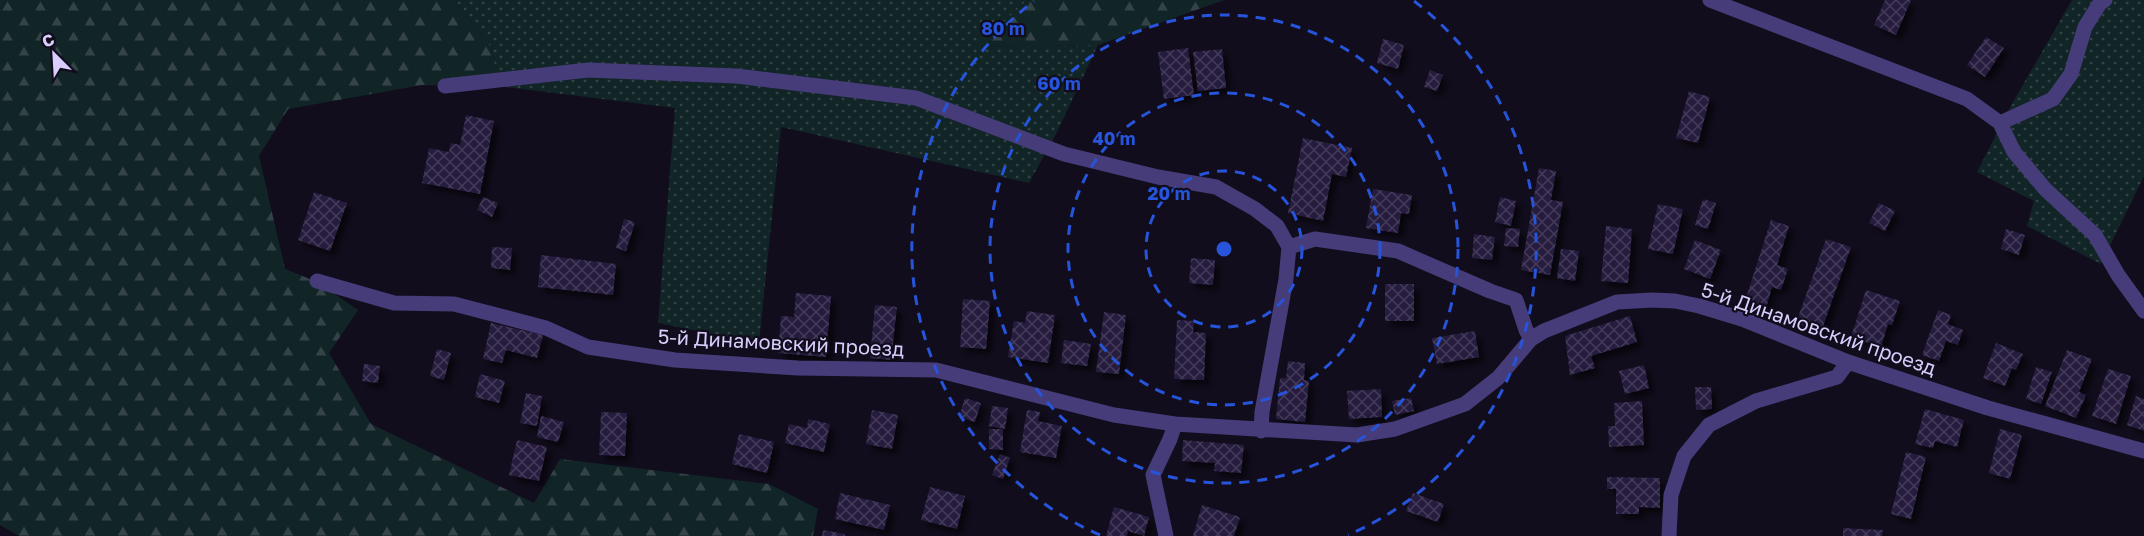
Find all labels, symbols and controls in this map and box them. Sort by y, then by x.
text: 80 m [981,17,1025,39]
north arrow [24,24,84,84]
text: С [39,29,57,52]
text: 60 m [1037,72,1081,94]
text: 40 m [1092,127,1136,149]
text: 20 m [1148,182,1190,204]
centre of rings [1214,239,1234,259]
street label: 5-й Динамовский проезд [1698,276,1940,380]
street label: 5-й Динамовский проезд [657,324,905,360]

